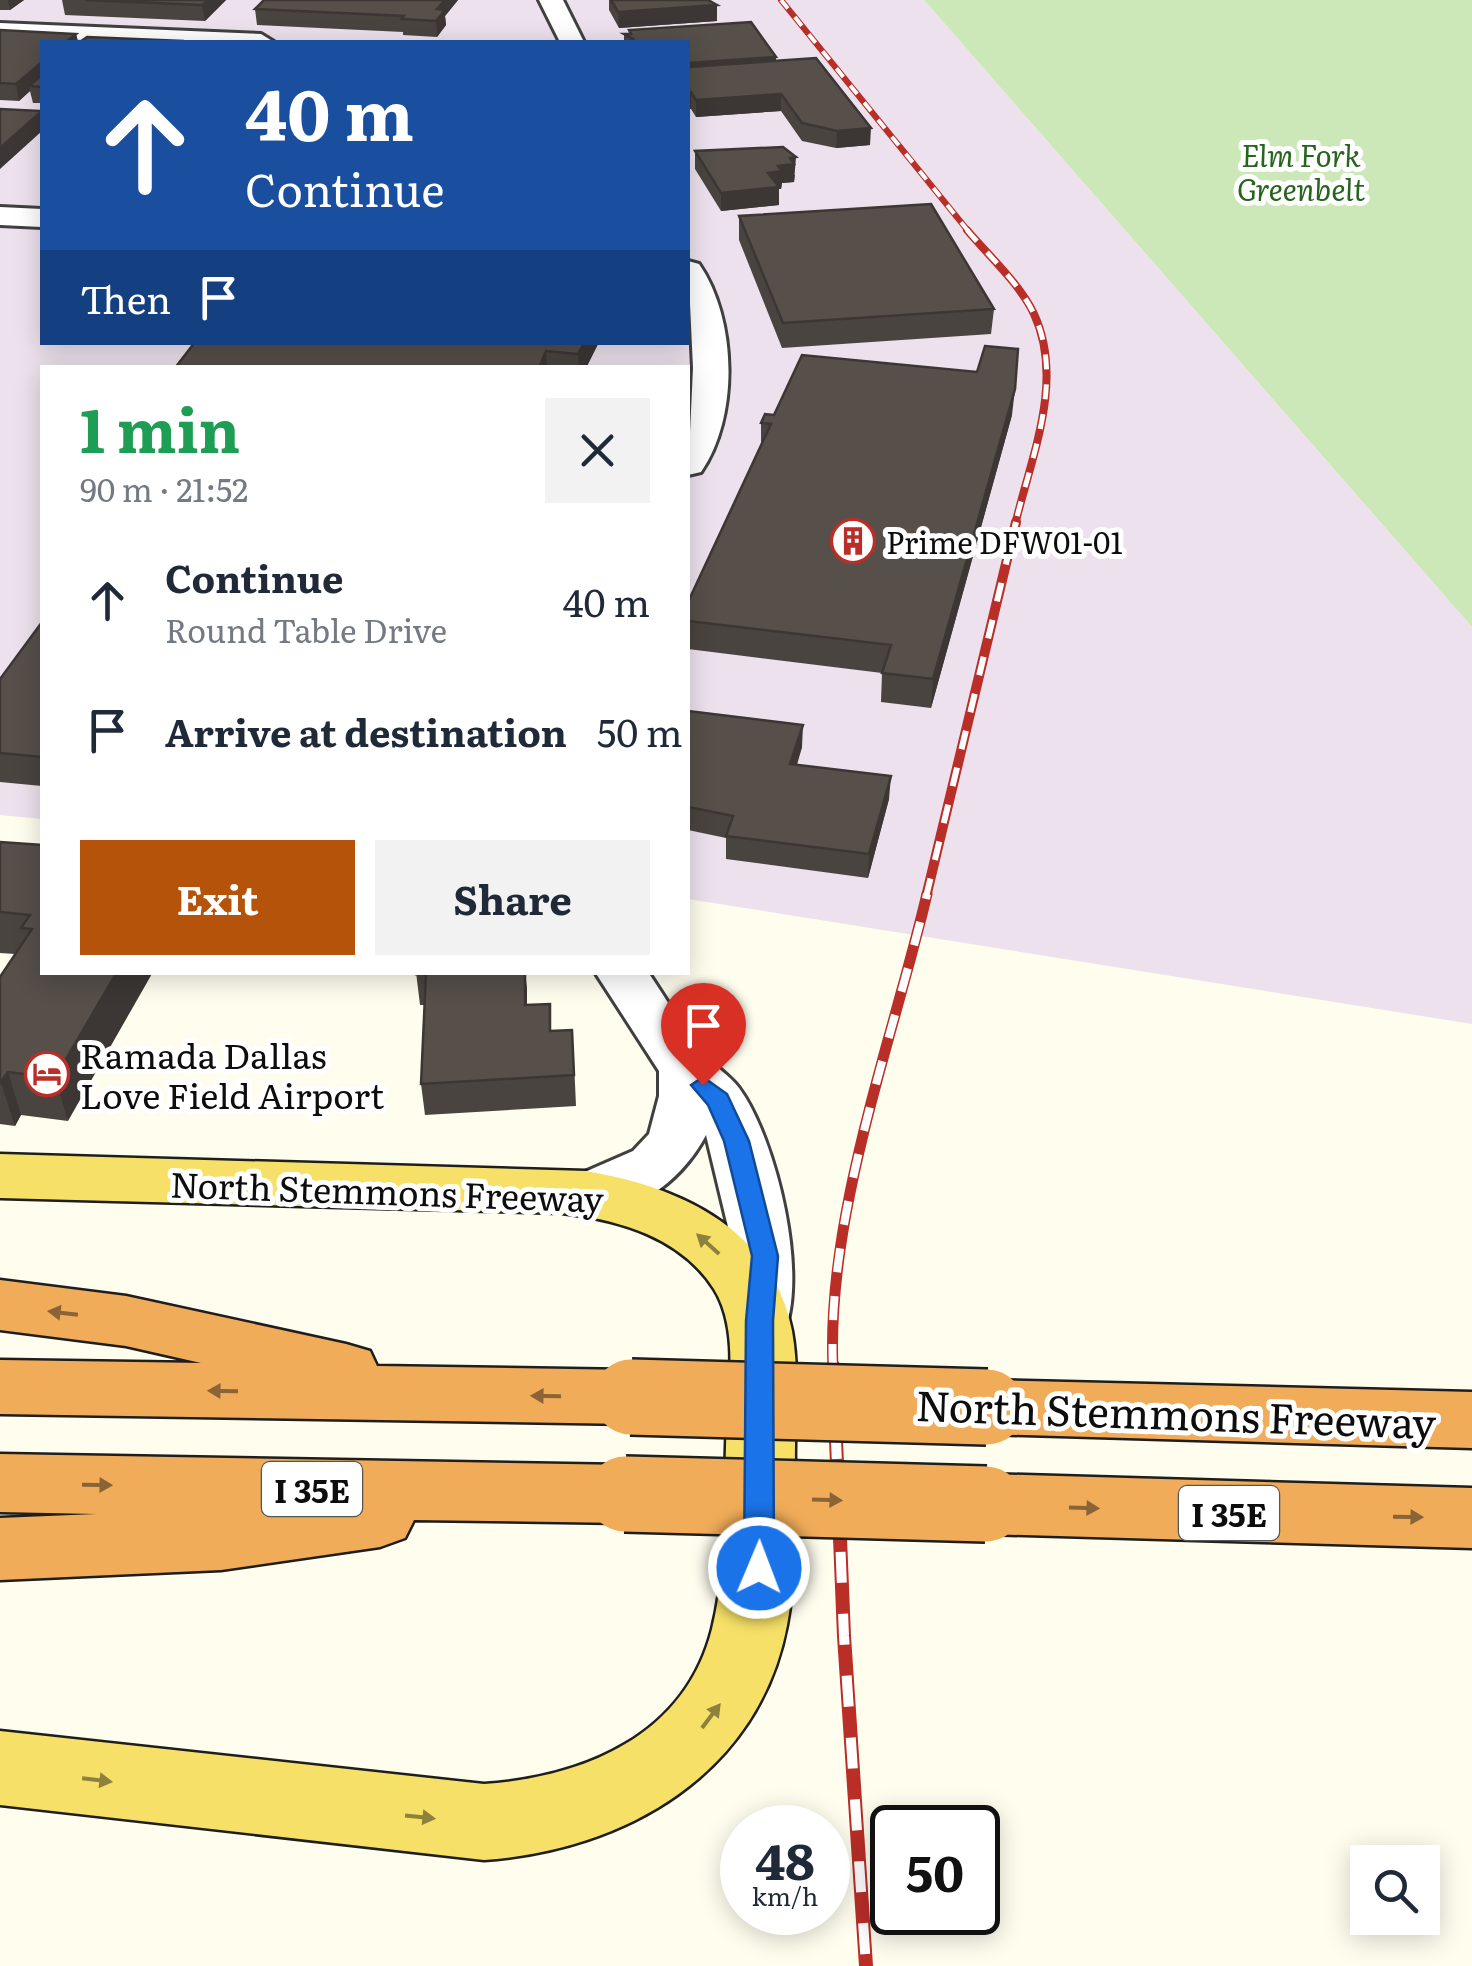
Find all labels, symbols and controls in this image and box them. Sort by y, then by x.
text: 40 m [245,59,414,163]
icon: ahead [80,80,210,210]
park label: Elm Fork Greenbelt [1237,132,1365,210]
text: Continue [245,154,445,221]
text: Then [80,269,171,326]
icon: arrive [191,270,246,325]
text: 1 min [80,382,240,471]
button: close [545,398,650,503]
text: 90 m · 21:52 [80,464,248,512]
building icon: Prime DFW01-01 [830,518,876,564]
place label: Prime DFW01-01 [886,519,1123,563]
text: Continue [165,548,343,605]
text: 40 m [563,572,650,629]
icon: ahead [80,573,135,628]
text: Round Table Drive [165,605,447,653]
text: Arrive at destination [165,702,567,759]
text: 50 m [597,702,683,759]
icon: arrive [80,703,135,758]
button: Exit [80,840,355,955]
button: Share [375,840,650,955]
pin [661,983,746,1086]
icon: arrive [676,998,731,1053]
place label: Ramada Dallas Love Field Airport [80,1028,384,1120]
hotel icon: Ramada Dallas Love Field Airport [24,1051,70,1097]
street label: North Stemmons Freeway [169,1156,606,1224]
one-way arrow [696,1233,721,1255]
one-way arrow [46,1305,78,1321]
street label: North Stemmons Freeway [915,1372,1438,1452]
one-way arrow [207,1383,239,1399]
one-way arrow [529,1388,561,1404]
road number: I 35E [262,1462,362,1516]
one-way arrow [82,1477,114,1493]
road number: I 35E [1179,1486,1279,1540]
one-way arrow [812,1492,844,1508]
one-way arrow [1068,1500,1100,1516]
one-way arrow [1393,1509,1425,1525]
position arrow [707,1516,811,1620]
one-way arrow [701,1703,721,1729]
one-way arrow [81,1772,113,1788]
speed limit sign: 50 [870,1805,1000,1935]
one-way arrow [404,1809,436,1825]
text: 48 [755,1821,815,1895]
map controls [1350,1845,1440,1935]
button: search [1350,1845,1440,1935]
text: km/h [752,1877,818,1914]

